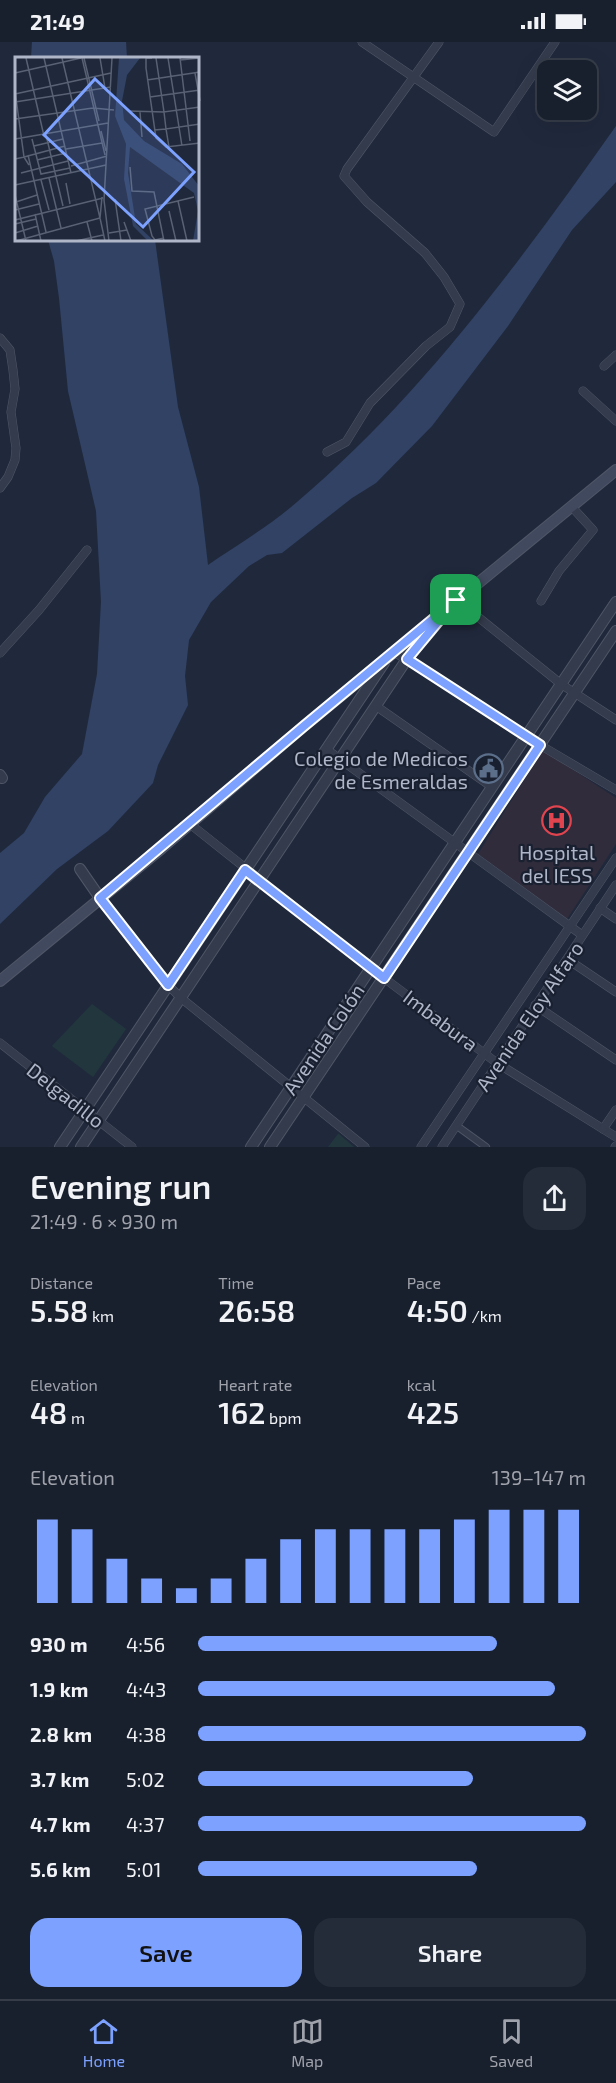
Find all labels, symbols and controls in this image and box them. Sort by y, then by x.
text: 21:49 [30,8,85,34]
inset map [15,57,200,242]
map controls [537,60,597,120]
button: layers [537,60,597,120]
pin [430,574,481,625]
icon: arrive [439,583,472,616]
place label: Colegio de Medicos de Esmeraldas [294,746,468,793]
public building icon: Colegio de Medicos de Esmeraldas [473,753,505,785]
hospital icon: Hospital del IESS [541,805,573,837]
place label: Hospital del IESS [519,840,595,887]
street label: Avenida Eloy Alfaro [470,937,588,1095]
street label: Avenida Colón [277,979,369,1099]
street label: Imbabura [399,984,483,1056]
street label: Delgadillo [22,1057,110,1133]
text: Evening run [30,1166,211,1206]
button: share [523,1167,586,1230]
text: 21:49 · 6 × 930 m [30,1209,178,1233]
text: Distance [30,1273,93,1292]
text: Time [218,1273,254,1292]
text: Pace [407,1273,441,1292]
text: 5.58 [30,1292,88,1328]
text: 26:58 [218,1292,295,1328]
text: 4:50 [407,1292,468,1328]
text: km [88,1306,114,1325]
text: /km [468,1306,502,1325]
text: Elevation [30,1375,98,1394]
text: Heart rate [218,1375,292,1394]
text: kcal [407,1375,436,1394]
text: 48 [30,1394,67,1430]
text: 162 [218,1394,266,1430]
text: 425 [407,1394,459,1430]
text: m [67,1408,85,1427]
text: bpm [266,1408,302,1427]
text: Elevation [30,1465,115,1489]
text: 139–147 m [492,1465,586,1489]
text: 930 m [30,1632,88,1656]
text: 4:56 [126,1632,165,1656]
text: 1.9 km [30,1677,88,1701]
text: 4:43 [126,1677,166,1701]
text: 2.8 km [30,1722,92,1746]
text: 4:38 [126,1722,166,1746]
text: 3.7 km [30,1767,89,1791]
text: 5:02 [126,1767,165,1791]
text: 4.7 km [30,1812,91,1836]
text: 4:37 [126,1812,164,1836]
text: 5.6 km [30,1857,91,1881]
text: 5:01 [126,1857,161,1881]
button: Save [30,1918,302,1987]
button: Share [314,1918,586,1987]
tab: Home [83,2015,125,2070]
tab: Map [291,2015,324,2070]
tab: Saved [489,2015,533,2070]

